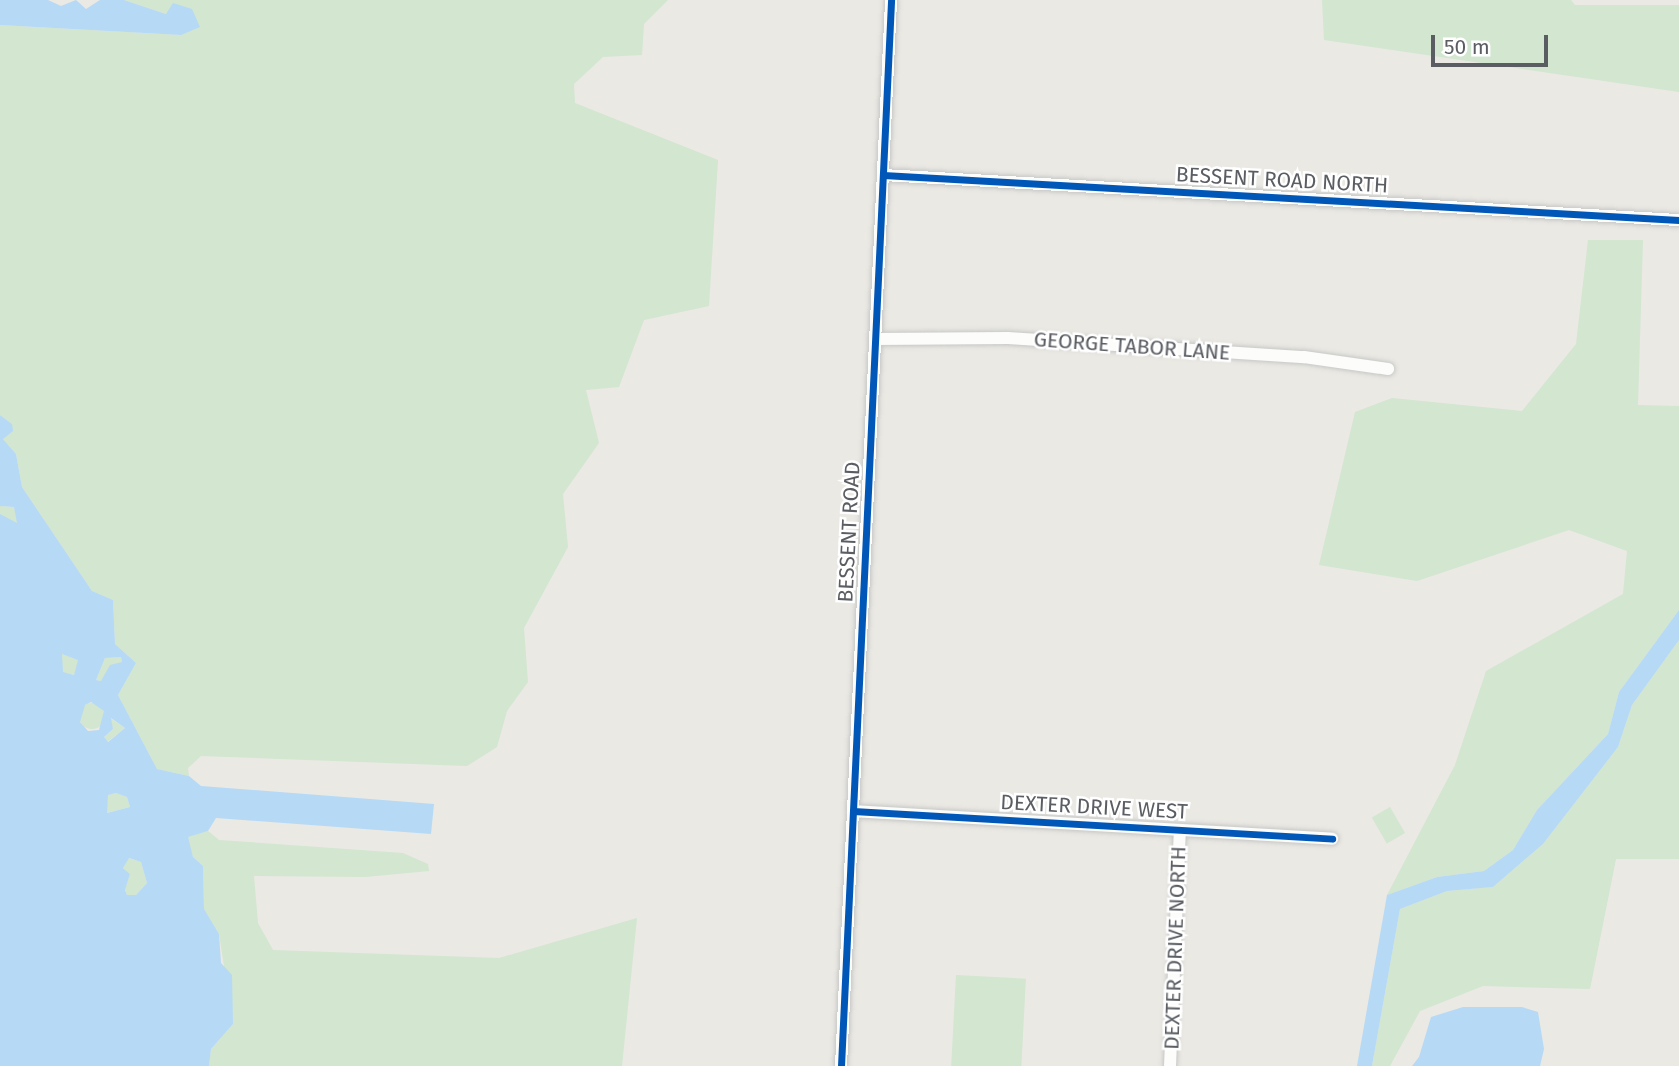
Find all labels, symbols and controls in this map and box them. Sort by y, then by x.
scale bar [1434,21,1551,65]
text: 50 m [1444,34,1490,60]
street label: BESSENT ROAD NORTH [1175,162,1389,198]
street label: GEORGE TABOR LANE [1033,327,1231,365]
street label: BESSENT ROAD [833,461,865,603]
street label: DEXTER DRIVE WEST [1000,790,1188,824]
street label: DEXTER DRIVE NORTH [1159,846,1191,1050]

